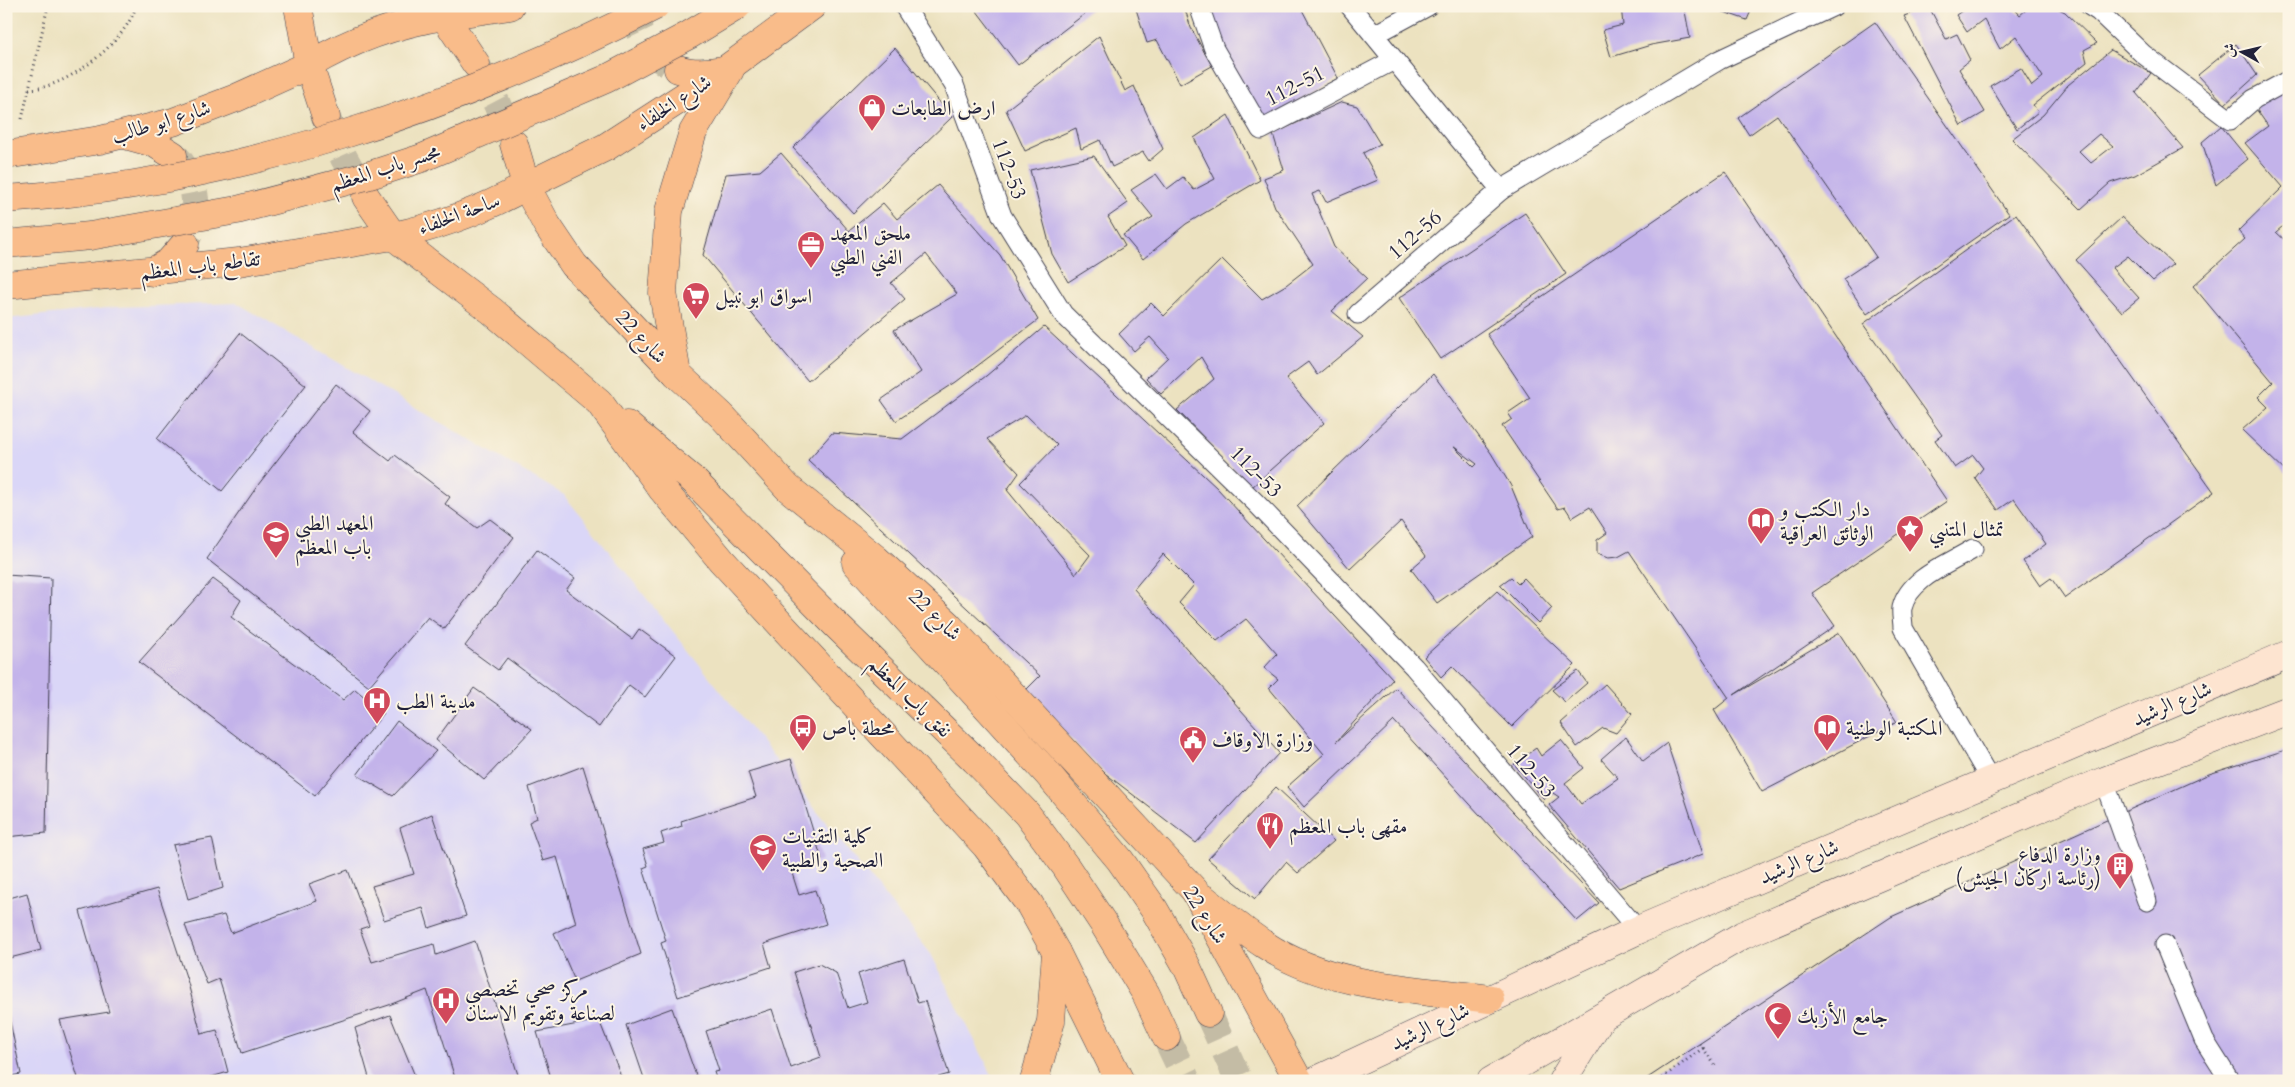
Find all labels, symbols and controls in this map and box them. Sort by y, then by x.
north arrow [2218,28,2268,78]
text: ش [2219,42,2240,58]
street label: 112-51 [1260,59,1330,113]
street label: شارع الخلفاء [631,68,719,141]
street label: شارع ابو طالب [108,93,215,154]
shop icon: ارض الطابعات [857,93,887,132]
place label: ارض الطابعات [891,94,996,123]
street label: 112-53 [985,134,1033,204]
street label: مجسر باب المعظم [326,136,446,204]
street label: ساحة الخلفاء [414,186,504,242]
street label: 112-56 [1382,203,1448,267]
place label: ملحق المعهد الفني الطبي [830,219,911,277]
office icon: ملحق المعهد الفني الطبي [796,230,826,269]
street label: تقاطع باب المعظم [138,244,263,293]
supermarket icon: اسواق ابو نبيل [681,281,711,320]
place label: اسواق ابو نبيل [715,282,812,311]
street label: شارع 22 [607,304,673,372]
street label: 112-53 [1223,439,1289,505]
place label: دار الكتب و الوثائق العراقية [1778,495,1874,548]
library icon: دار الكتب و الوثائق العراقية [1746,506,1776,545]
place label: المعهد الطبي باب المعظم [295,509,374,567]
place icon: تمثال المتنبي [1895,514,1925,553]
place label: تمثال المتنبي [1929,515,2004,549]
school or university icon: المعهد الطبي باب المعظم [261,520,291,559]
street label: شارع 22 [900,582,968,650]
street label: نفق باب المعظم [858,650,958,748]
street label: شارع الرشيد [2128,674,2218,737]
hospital icon: مدينة الطب [362,686,392,725]
place label: مدينة الطب [396,687,476,716]
bus stop icon: محطة باص [788,713,818,752]
library icon: المكتبة الوطنية [1812,713,1842,752]
place label: محطة باص [822,714,894,743]
place label: المكتبة الوطنية [1846,714,1943,743]
public building icon: وزارة الاوقاف [1178,725,1208,764]
place label: وزارة الاوقاف [1212,726,1313,755]
street label: 112-53 [1500,737,1562,805]
restaurant icon: مقهى باب المعظم [1255,811,1285,850]
place label: مقهى باب المعظم [1289,812,1407,846]
place label: كلية التقنيات الصحية والطبية [782,822,883,875]
street label: شارع الرشيد [1755,832,1845,895]
school or university icon: كلية التقنيات الصحية والطبية [748,833,778,872]
place label: وزارة الدفاع (رئاسة اركان الجيش) [1956,840,2101,893]
building icon: وزارة الدفاع (رئاسة اركان الجيش) [2105,851,2135,890]
street label: شارع 22 [1173,880,1234,951]
place label: مركز صحي تخصصي لصناعة وتقويم الاسنان [465,975,615,1031]
hospital icon: مركز صحي تخصصي لصناعة وتقويم الاسنان [431,986,461,1025]
street label: شارع الرشيد [1386,996,1476,1061]
mosque icon: جامع الأزبك [1763,1001,1793,1040]
place label: جامع الأزبك [1797,1001,1888,1035]

